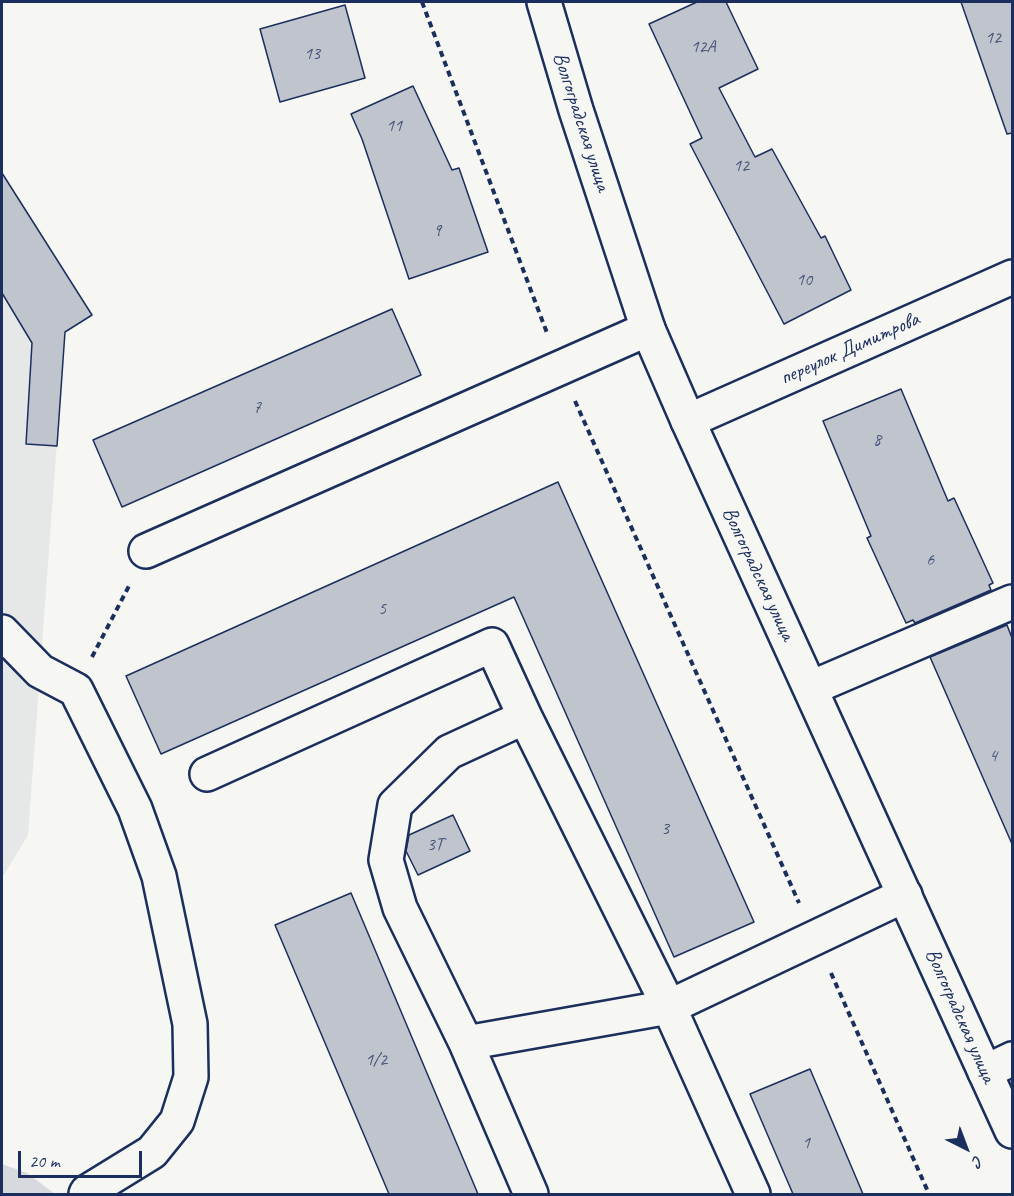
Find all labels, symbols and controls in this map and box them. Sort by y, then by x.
house number: 12 [985,27,1001,49]
house number: 12А [690,36,716,58]
house number: 13 [304,43,320,65]
street label: Волгоградская улица [547,49,615,195]
house number: 11 [386,115,402,137]
house number: 12 [733,155,749,177]
house number: 9 [433,220,441,242]
house number: 10 [796,269,812,291]
street label: переулок Димитрова [776,307,924,391]
house number: 7 [253,397,261,419]
house number: 8 [873,429,881,451]
street label: Волгоградская улица [716,503,800,645]
house number: 6 [926,549,934,571]
house number: 5 [378,598,386,620]
house number: 4 [989,745,997,767]
house number: 3 [661,818,669,840]
house number: 3Т [427,834,443,856]
street label: Волгоградская улица [919,945,1001,1087]
house number: 1/2 [365,1049,387,1071]
north arrow [936,1118,996,1178]
house number: 1 [802,1132,810,1154]
scale bar [21,1139,146,1177]
text: 20 m [29,1150,60,1172]
text: С [968,1151,988,1171]

